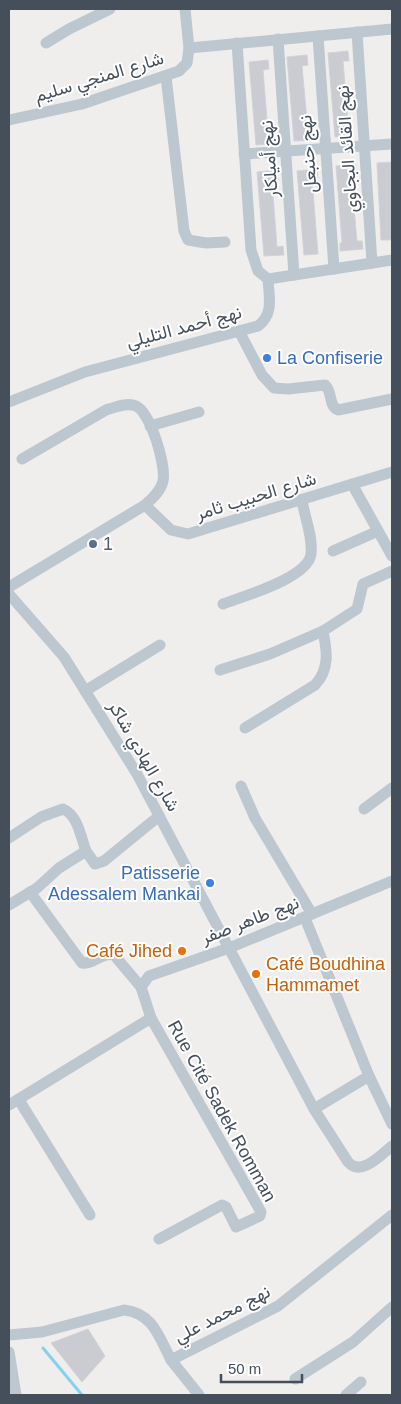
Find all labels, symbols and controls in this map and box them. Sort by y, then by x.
street label: شارع المنجي سليم [32,48,167,111]
street label: نهج القائد البجاوي [333,84,366,213]
street label: نهج حنبعل [295,114,323,194]
street label: نهج أميلكار [256,119,284,199]
street label: نهج أحمد التليلي [124,302,245,357]
place label: La Confiserie [277,348,383,368]
marker: La Confiserie [261,352,273,364]
street label: شارع الحبيب ثامر [193,468,319,526]
place label: 1 [103,534,113,554]
marker: 1 [87,538,99,550]
street label: شارع الهادي شاكر [99,696,184,817]
place label: Patisserie Adessalem Mankai [48,863,200,904]
marker: Patisserie Adessalem Mankai [204,877,216,889]
street label: نهج طاهر صفر [197,892,303,950]
place label: Café Jihed [86,941,172,961]
marker: Café Jihed [176,945,188,957]
place label: Café Boudhina Hammamet [266,954,386,995]
marker: Café Boudhina Hammamet [250,968,262,980]
street label: Rue Cité Sadek Romman [164,1017,280,1205]
street label: نهج محمد علي [171,1281,276,1351]
scale bar [221,1352,302,1384]
text: 50 m [228,1360,261,1377]

